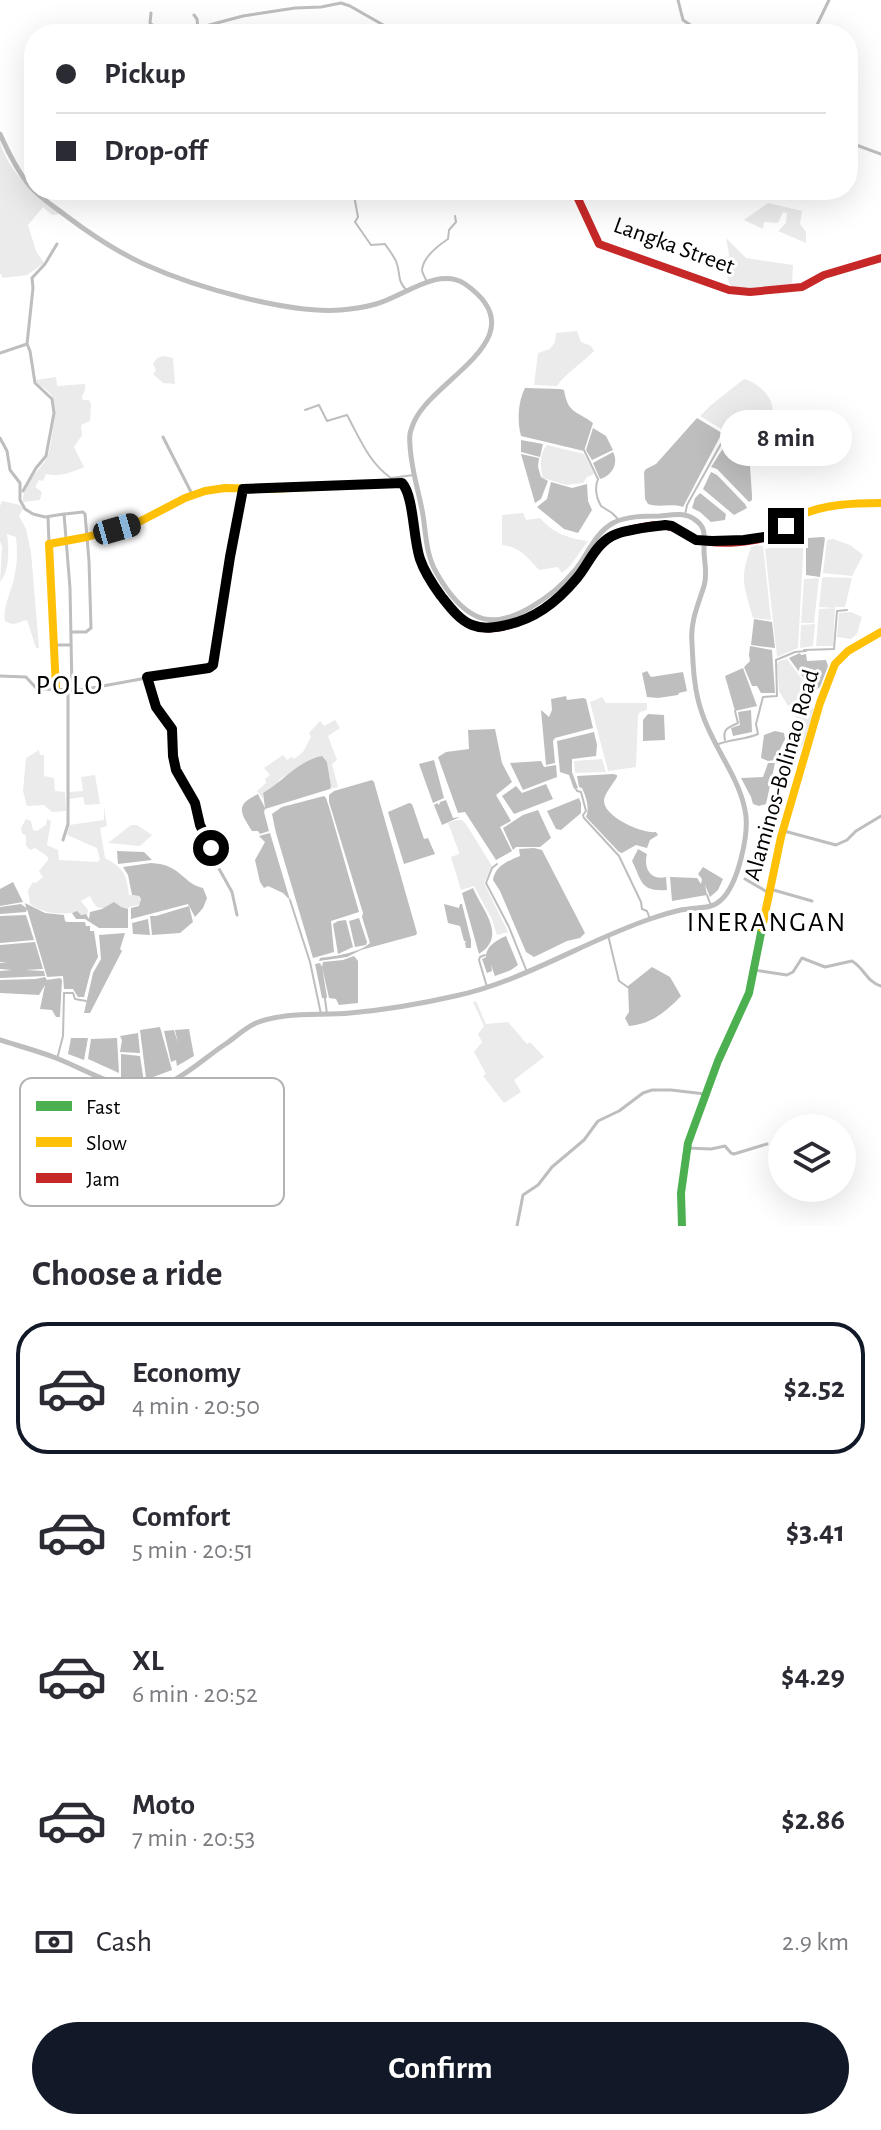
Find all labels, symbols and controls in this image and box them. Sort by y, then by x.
text: Pickup [104,59,186,89]
text: Drop-off [104,136,207,166]
street label: Langka Street [610,213,738,279]
callout: 8 min [720,410,852,466]
text: 8 min [757,425,815,451]
route end [768,508,804,544]
car [91,511,143,547]
street label: Alaminos-Bolinao Road [740,667,824,883]
district label: POLO [36,672,104,700]
route start [193,830,229,866]
district label: INERANGAN [687,909,847,937]
legend [20,1078,284,1206]
text: Fast [86,1096,120,1118]
map controls [768,1114,856,1202]
button: layers [768,1114,856,1202]
text: Slow [86,1132,127,1154]
text: Jam [86,1168,120,1190]
text: Choose a ride [32,1256,222,1292]
icon: car [36,1352,108,1424]
text: Economy [132,1358,241,1388]
text: $2.52 [783,1373,845,1403]
text: 4 min · 20:50 [132,1393,260,1419]
icon: car [36,1496,108,1568]
text: Comfort [132,1502,231,1532]
text: $3.41 [786,1517,845,1547]
text: 5 min · 20:51 [132,1537,254,1563]
icon: car [36,1640,108,1712]
text: XL [132,1646,164,1676]
text: $4.29 [781,1661,845,1691]
text: 6 min · 20:52 [132,1681,258,1707]
icon: car [36,1784,108,1856]
text: Moto [132,1790,195,1820]
text: $2.86 [781,1805,845,1835]
text: 7 min · 20:53 [132,1825,255,1851]
icon: cash [32,1920,76,1964]
text: Cash [96,1927,152,1957]
text: 2.9 km [782,1929,849,1955]
button: Confirm [32,2022,849,2114]

